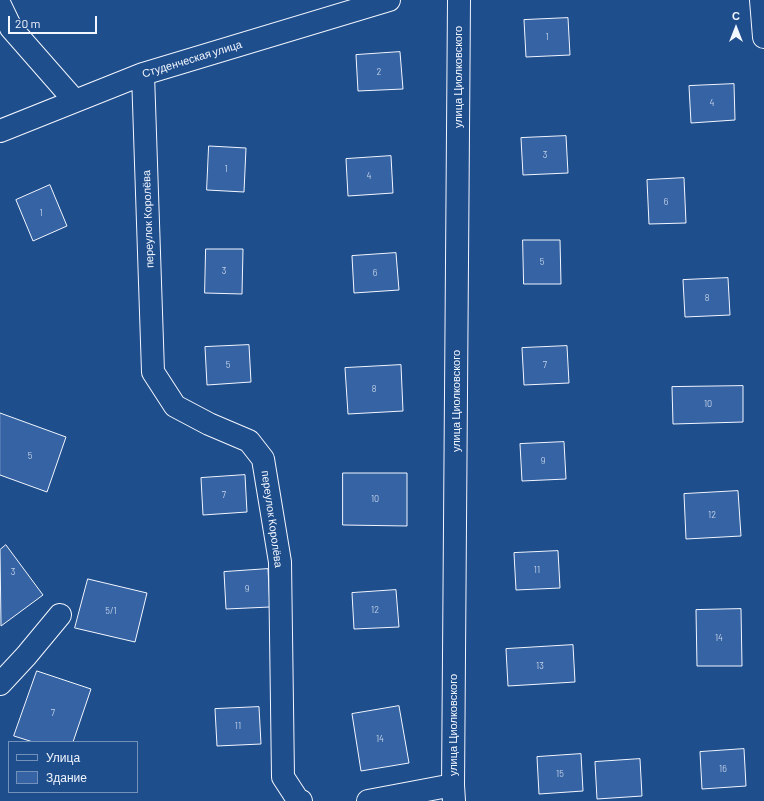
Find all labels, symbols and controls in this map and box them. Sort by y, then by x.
scale bar [10,8,99,34]
north arrow [716,8,756,48]
text: С [732,9,740,22]
text: 20 m [15,16,41,30]
street label: улица Циолковского [451,26,465,128]
house number: 1 [545,32,549,42]
street label: Студенческая улица [140,38,244,80]
house number: 2 [377,67,381,77]
house number: 4 [710,98,714,108]
house number: 3 [543,150,547,160]
house number: 1 [224,164,228,174]
street label: переулок Королёва [140,170,156,268]
house number: 4 [367,171,371,181]
house number: 6 [664,197,668,207]
house number: 1 [39,208,43,218]
house number: 5 [540,257,544,267]
house number: 3 [222,266,226,276]
house number: 6 [373,268,377,278]
house number: 8 [705,293,709,303]
street label: улица Циолковского [449,350,463,452]
house number: 5 [226,360,230,370]
house number: 7 [543,360,547,370]
house number: 8 [372,384,376,394]
house number: 10 [704,399,712,409]
house number: 5 [28,451,32,461]
house number: 9 [541,456,545,466]
street label: переулок Королёва [259,470,285,568]
house number: 7 [222,490,226,500]
house number: 10 [371,494,379,504]
house number: 12 [708,510,716,520]
house number: 11 [534,565,540,575]
house number: 3 [11,567,15,577]
house number: 9 [245,584,249,594]
house number: 12 [371,605,379,615]
house number: 5/1 [105,606,117,616]
house number: 14 [715,633,723,643]
house number: 13 [536,661,544,671]
street label: улица Циолковского [446,674,460,776]
house number: 7 [51,708,55,718]
house number: 11 [235,721,241,731]
house number: 14 [376,734,384,744]
legend [8,741,138,793]
text: Улица [46,750,80,764]
house number: 16 [719,764,727,774]
house number: 15 [556,769,564,779]
text: Здание [46,770,87,784]

